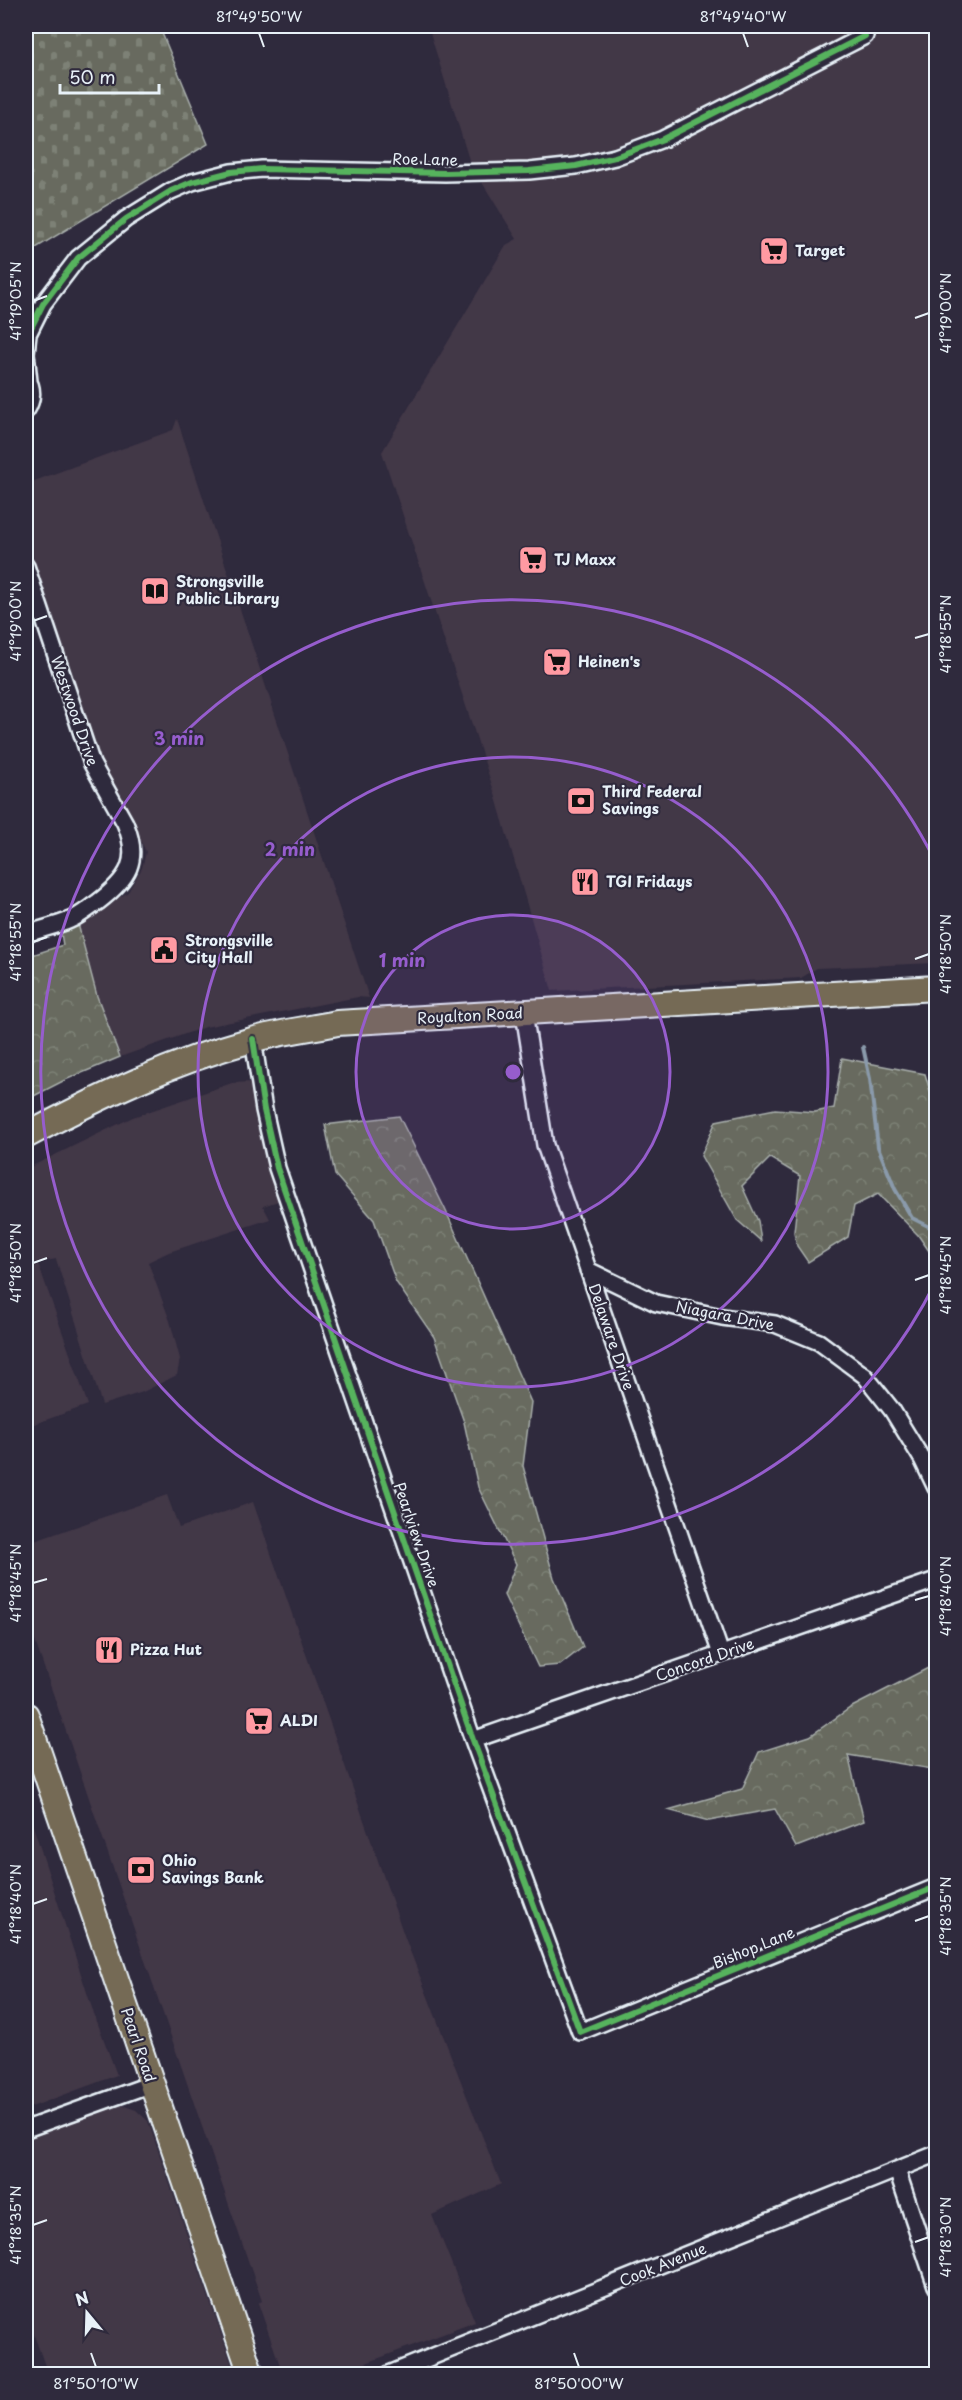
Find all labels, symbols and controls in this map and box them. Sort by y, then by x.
text: 81°49'50"W [216,4,303,27]
text: 81°49'40"W [700,4,787,27]
scale bar [60,57,159,95]
text: 50 m [69,63,116,90]
street label: Roe Lane [392,146,458,171]
supermarket icon: Target [758,235,790,267]
place label: Target [795,238,845,261]
text: 41°19'05"N [3,261,26,341]
text: 41°19'00"N [933,272,956,354]
supermarket icon: TJ Maxx [517,544,549,576]
place label: TJ Maxx [554,547,616,570]
place label: Strongsville Public Library [176,569,280,609]
library icon: Strongsville Public Library [139,575,171,607]
text: 41°19'00"N [3,580,26,662]
text: 41°18'55"N [933,594,956,674]
supermarket icon: Heinen's [541,646,573,678]
place label: Heinen's [578,649,640,672]
street label: Westwood Drive [46,652,105,769]
text: 3 min [154,724,204,751]
place label: Third Federal Savings [602,779,702,819]
bank icon: Third Federal Savings [565,785,597,817]
text: 2 min [265,835,315,862]
restaurant icon: TGI Fridays [569,866,601,898]
place label: TGI Fridays [606,869,692,892]
text: 41°18'55"N [3,902,26,982]
text: 41°18'50"N [933,914,956,994]
place label: Strongsville City Hall [185,928,273,968]
public building icon: Strongsville City Hall [148,934,180,966]
text: 1 min [379,946,425,973]
street label: Royalton Road [416,1000,523,1029]
centre of rings [503,1062,523,1082]
text: 41°18'50"N [3,1223,26,1303]
text: 41°18'45"N [933,1236,956,1314]
street label: Delaware Drive [583,1280,641,1393]
street label: Niagara Drive [674,1294,777,1335]
street label: Pearlview Drive [389,1479,446,1590]
text: 41°18'45"N [3,1544,26,1622]
text: 41°18'40"N [933,1556,956,1636]
street label: Concord Drive [652,1631,757,1686]
restaurant icon: Pizza Hut [93,1634,125,1666]
place label: Pizza Hut [130,1637,202,1660]
supermarket icon: ALDI [243,1705,275,1737]
place label: ALDI [279,1708,318,1731]
place label: Ohio Savings Bank [162,1848,264,1888]
bank icon: Ohio Savings Bank [125,1854,157,1886]
text: 41°18'40"N [3,1864,26,1944]
text: 41°18'35"N [933,1876,956,1956]
street label: Bishop Lane [709,1920,798,1974]
street label: Pearl Road [116,2004,163,2085]
text: 41°18'35"N [3,2185,26,2265]
text: 41°18'30"N [933,2197,956,2277]
street label: Cook Avenue [615,2236,709,2292]
north arrow [57,2283,117,2343]
text: N [72,2284,92,2311]
text: 81°50'10"W [53,2371,139,2394]
text: 81°50'00"W [534,2371,624,2394]

